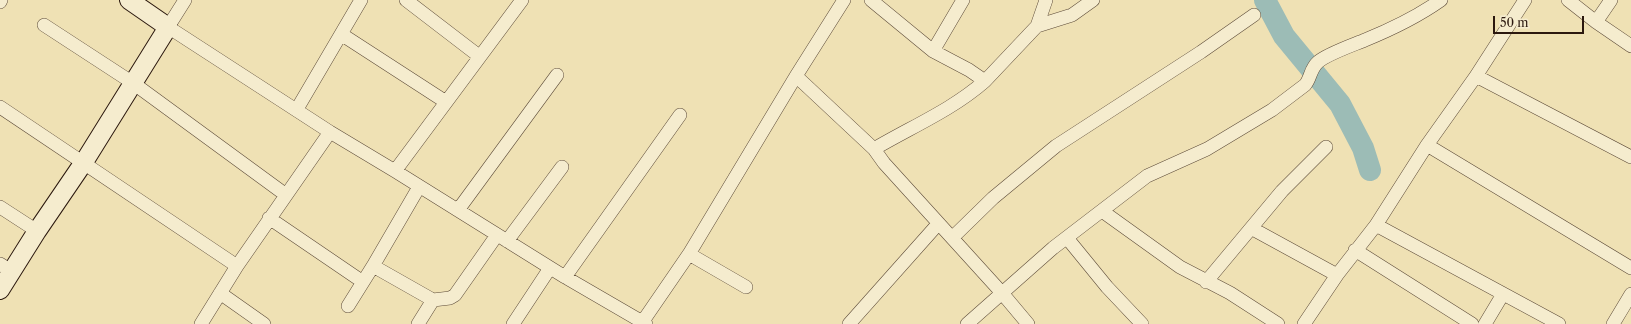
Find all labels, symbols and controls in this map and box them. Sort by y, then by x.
scale bar [1495,8,1586,34]
text: 50 m [1500,15,1529,30]

